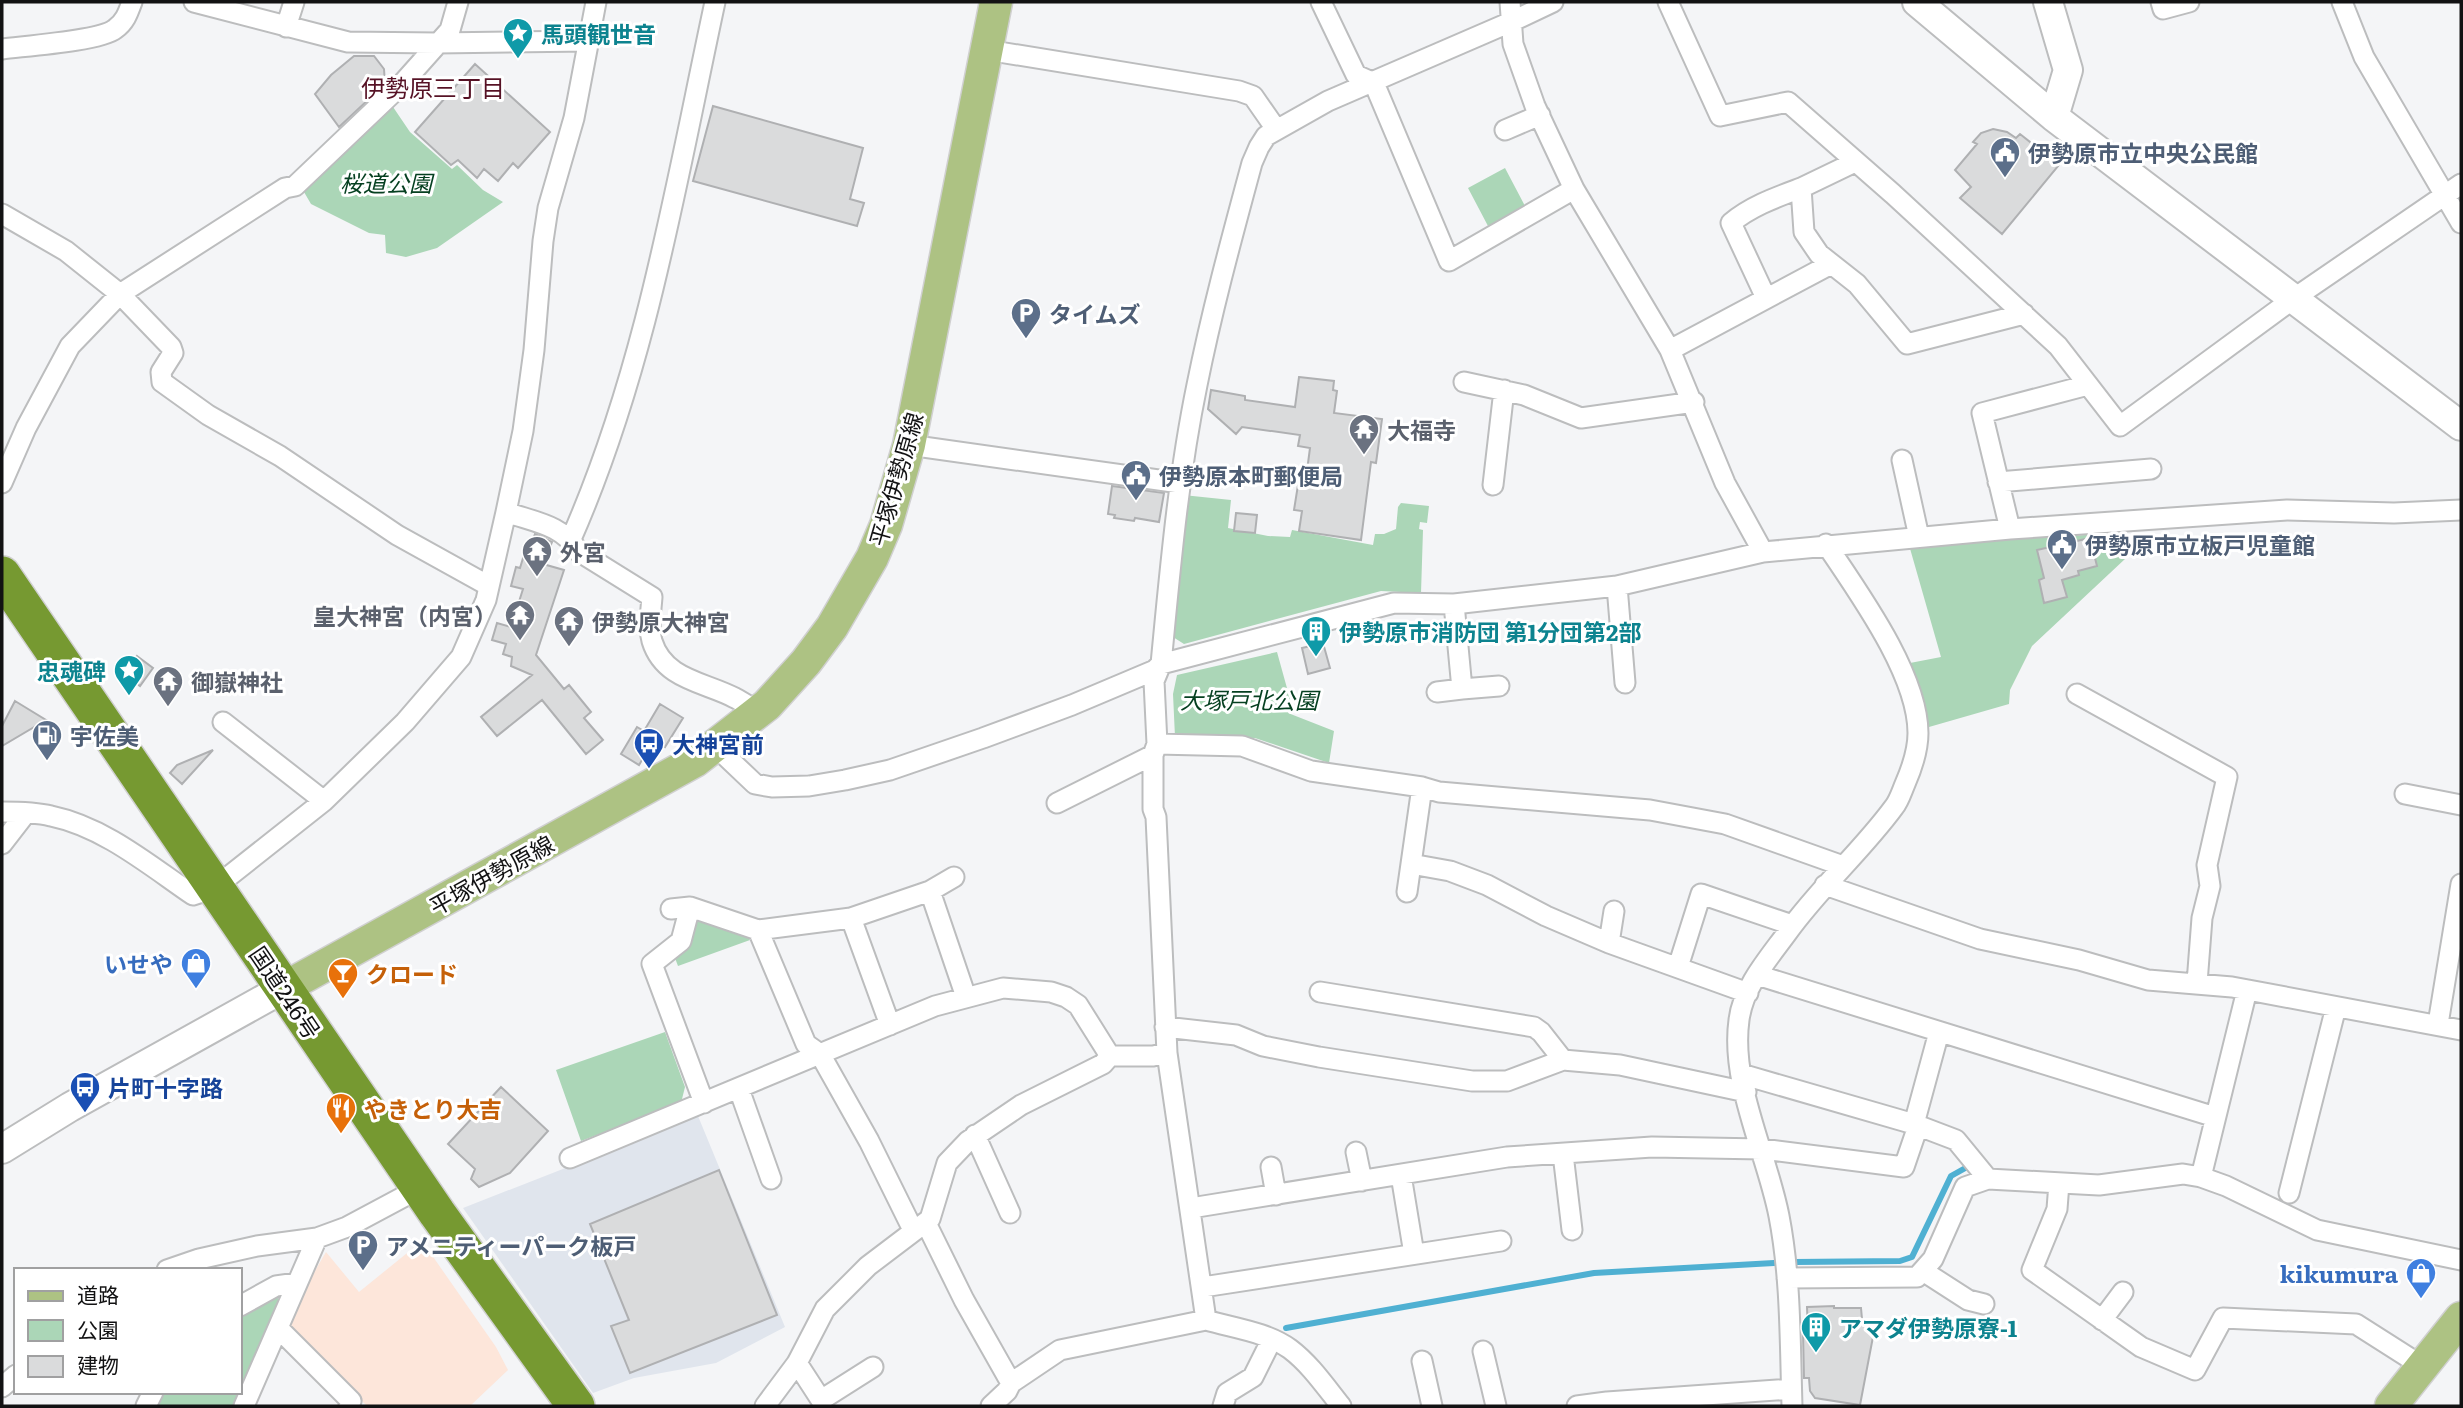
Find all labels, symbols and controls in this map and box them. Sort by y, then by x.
place icon: 馬頭観世音 [501,16,535,60]
place label: 馬頭観世音 [541,16,656,50]
district label: 伊勢原三丁目 [361,69,505,104]
public building icon: 伊勢原市立中央公民館 [1988,135,2022,179]
place label: 伊勢原市立中央公民館 [2028,135,2258,169]
park label: 桜道公園 [340,165,435,199]
parking icon: タイムズ [1009,296,1043,340]
place label: タイムズ [1049,296,1141,330]
street label: 平塚伊勢原線 [860,408,930,550]
temple icon: 大福寺 [1347,412,1381,456]
place label: 大福寺 [1387,412,1456,446]
public building icon: 伊勢原本町郵便局 [1119,458,1153,502]
place label: 伊勢原本町郵便局 [1159,458,1343,492]
public building icon: 伊勢原市立板戸児童館 [2045,527,2079,571]
place label: 伊勢原市立板戸児童館 [2085,527,2315,561]
temple icon: 外宮 [520,534,554,578]
place label: 外宮 [560,534,606,568]
place label: 皇大神宮（内宮） [313,598,497,632]
temple icon: 皇大神宮（内宮） [503,598,537,642]
temple icon: 伊勢原大神宮 [552,604,586,648]
place label: 伊勢原大神宮 [592,604,730,638]
building icon: 伊勢原市消防団 第1分団第2部 [1299,614,1333,658]
place label: 伊勢原市消防団 第1分団第2部 [1339,614,1641,648]
place label: 忠魂碑 [37,653,106,687]
place icon: 忠魂碑 [112,653,146,697]
temple icon: 御嶽神社 [151,664,185,708]
place label: 御嶽神社 [191,664,283,698]
park label: 大塚戸北公園 [1180,682,1321,716]
fuel station icon: 宇佐美 [30,718,64,762]
place label: 宇佐美 [70,718,139,752]
bus stop icon: 大神宮前 [632,726,666,770]
place label: 大神宮前 [672,726,764,760]
street label: 平塚伊勢原線 [422,826,560,922]
street label: 国道246号 [242,939,330,1045]
place label: いせや [104,946,173,980]
shop icon: いせや [179,946,213,990]
bar icon: クロード [326,956,360,1000]
place label: クロード [366,956,458,990]
bus stop icon: 片町十字路 [68,1070,102,1114]
place label: 片町十字路 [108,1070,223,1104]
restaurant icon: やきとり大吉 [324,1091,358,1135]
place label: やきとり大吉 [364,1091,502,1125]
parking icon: アメニティーパーク板戸 [346,1228,380,1272]
place label: アメニティーパーク板戸 [386,1228,636,1262]
place label: kikumura [2280,1256,2399,1290]
shop icon: kikumura [2404,1256,2438,1300]
legend [14,1268,242,1394]
text: 道路 [77,1278,119,1309]
building icon: アマダ伊勢原寮-1 [1799,1310,1833,1354]
place label: アマダ伊勢原寮-1 [1839,1310,2018,1344]
text: 公園 [77,1313,119,1344]
text: 建物 [77,1348,119,1379]

